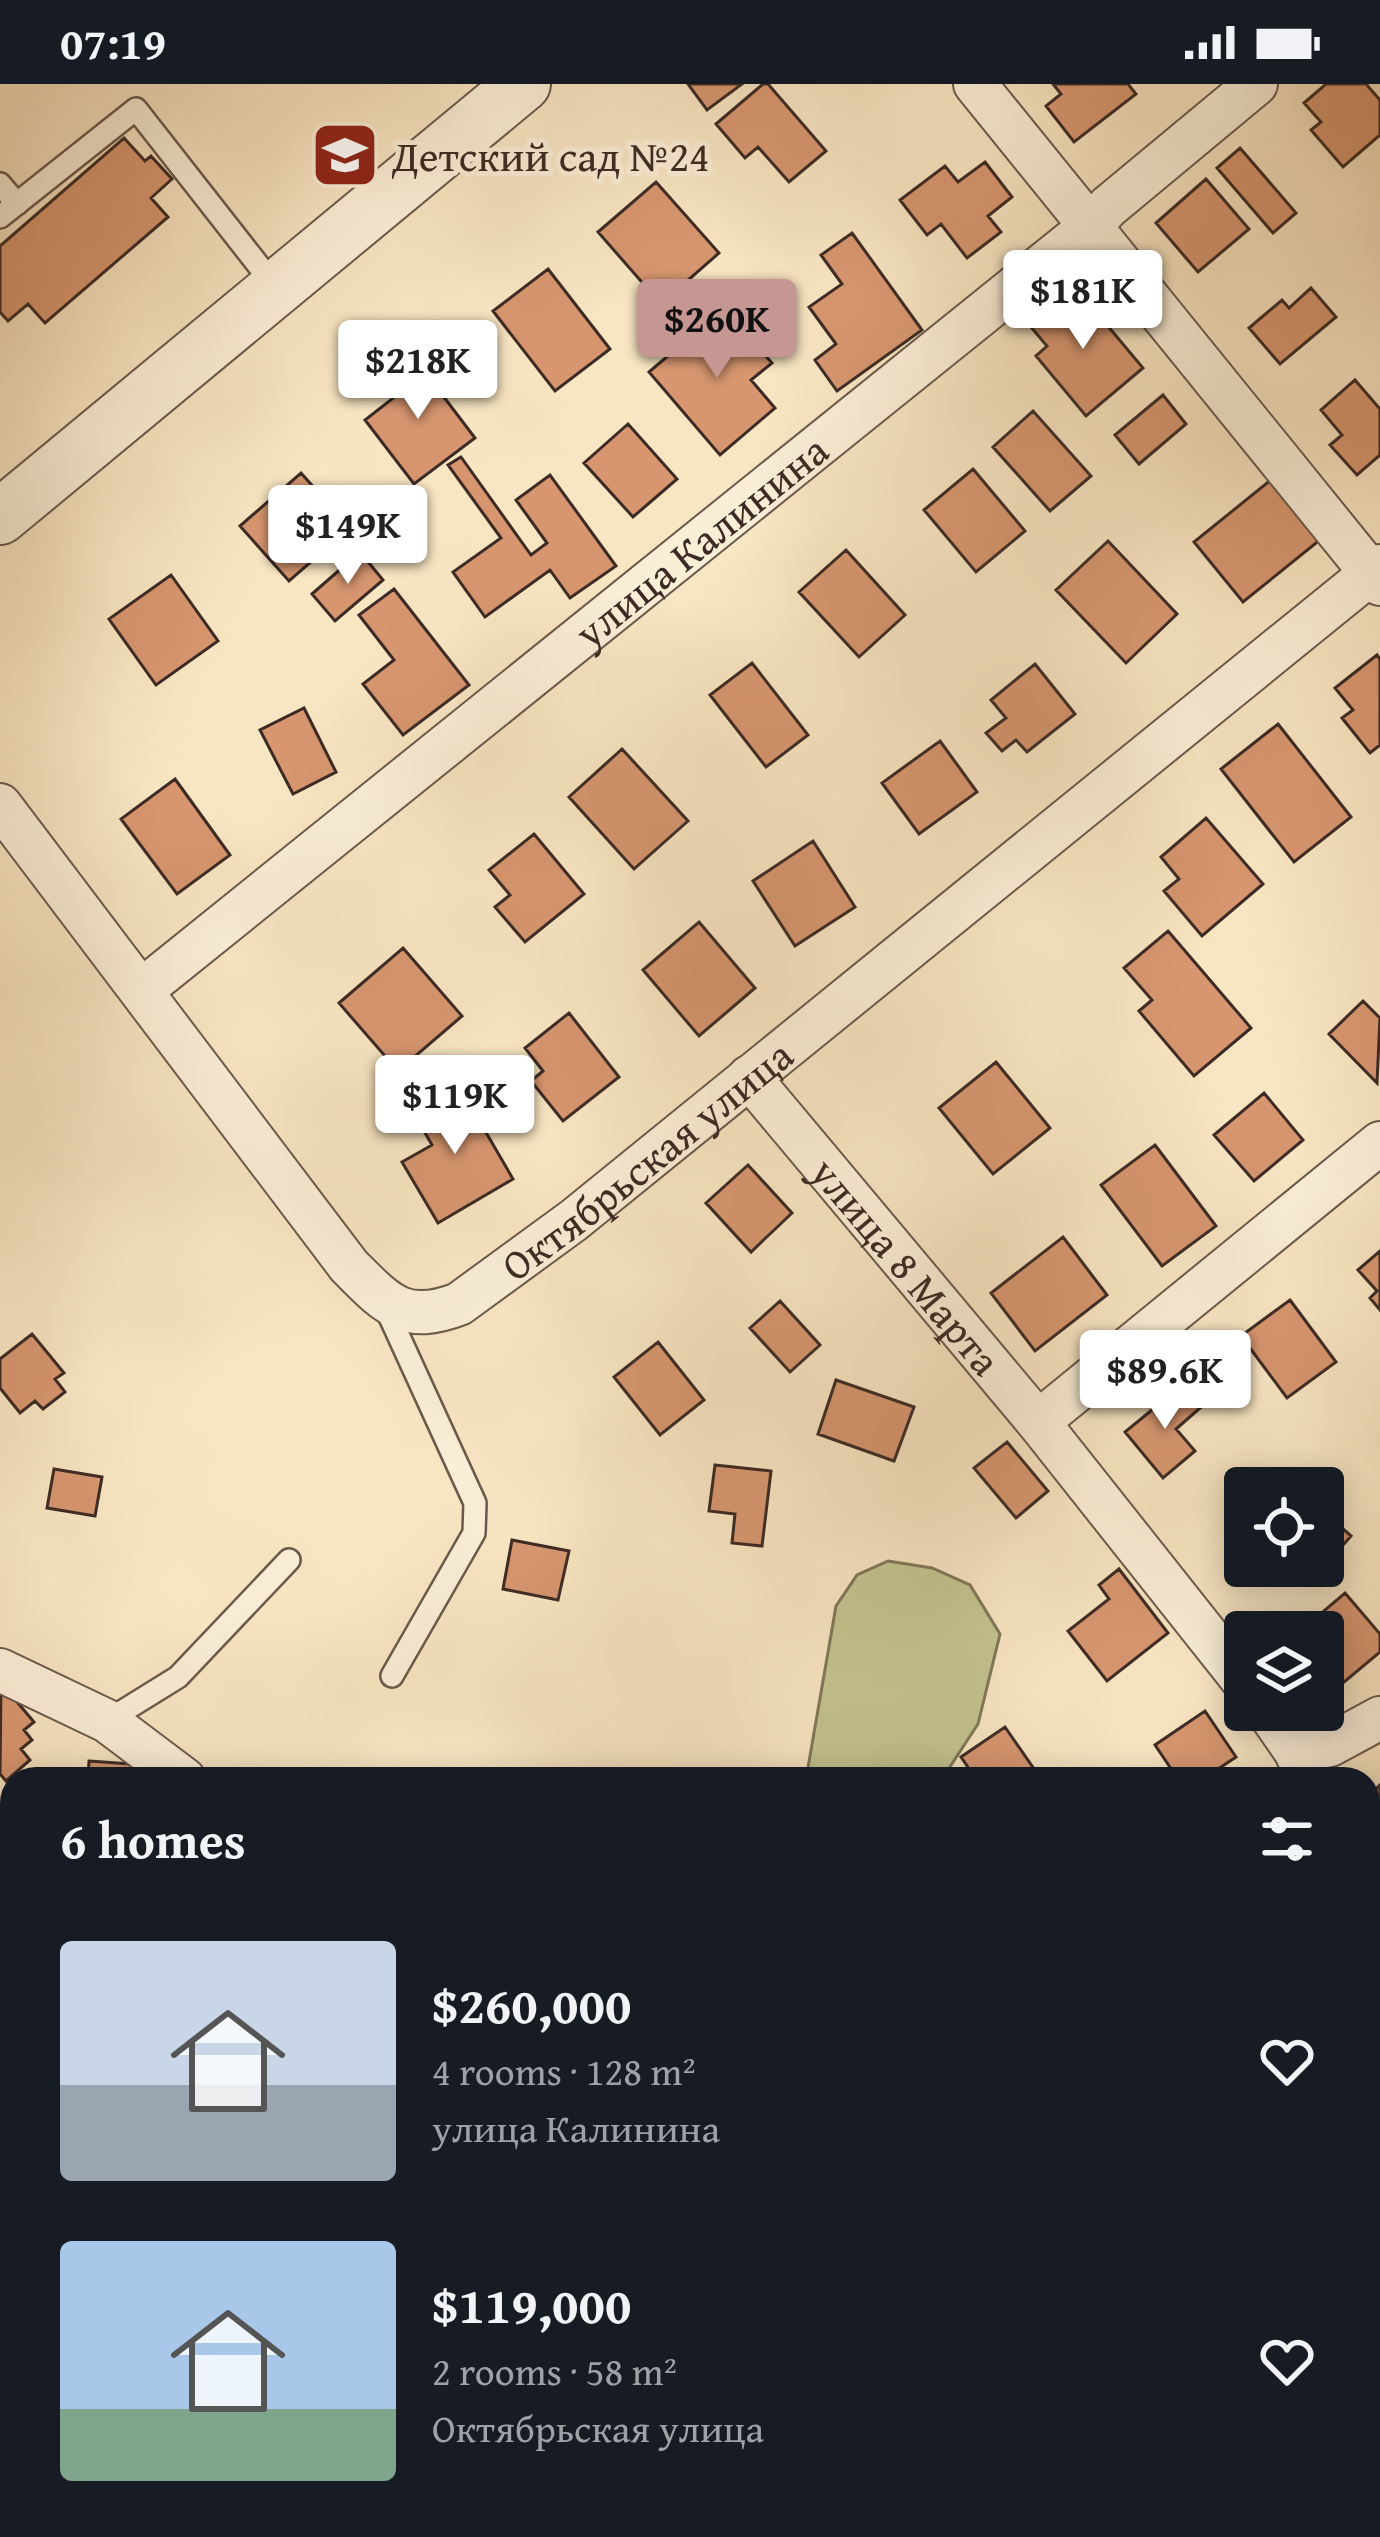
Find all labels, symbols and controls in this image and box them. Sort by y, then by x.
text: 07:19 [60,10,166,75]
school or university icon: Детский сад №24 [310,120,380,190]
place label: Детский сад №24 [391,125,709,186]
pin: $181K [999,250,1167,352]
text: $181K [1030,260,1136,317]
pin: $260K [633,279,801,381]
text: $260K [664,289,770,346]
pin: $218K [334,320,502,422]
text: $218K [365,330,471,387]
street label: улица Калинина [560,419,840,662]
pin: $149K [264,485,432,587]
text: $149K [295,495,401,552]
street label: Октябрьская улица [488,1024,805,1295]
pin: $119K [371,1055,539,1157]
text: $119K [402,1065,508,1122]
street label: улица 8 Марта [797,1142,1016,1388]
pin: $89.6K [1067,1330,1263,1432]
text: $89.6K [1107,1340,1223,1397]
map controls [1224,1467,1344,1731]
button: locate [1224,1467,1344,1587]
button: layers [1224,1611,1344,1731]
text: 6 homes [60,1802,246,1877]
icon: filters [1254,1806,1320,1872]
text: $260,000 [432,1967,631,2042]
icon: home [156,1989,300,2133]
icon: heart [1254,2028,1320,2094]
text: 4 rooms · 128 m² [432,2042,696,2099]
text: улица Калинина [432,2099,720,2156]
text: $119,000 [432,2267,631,2342]
icon: home [156,2289,300,2433]
icon: heart [1254,2328,1320,2394]
text: 2 rooms · 58 m² [432,2342,677,2399]
text: Октябрьская улица [432,2399,764,2456]

